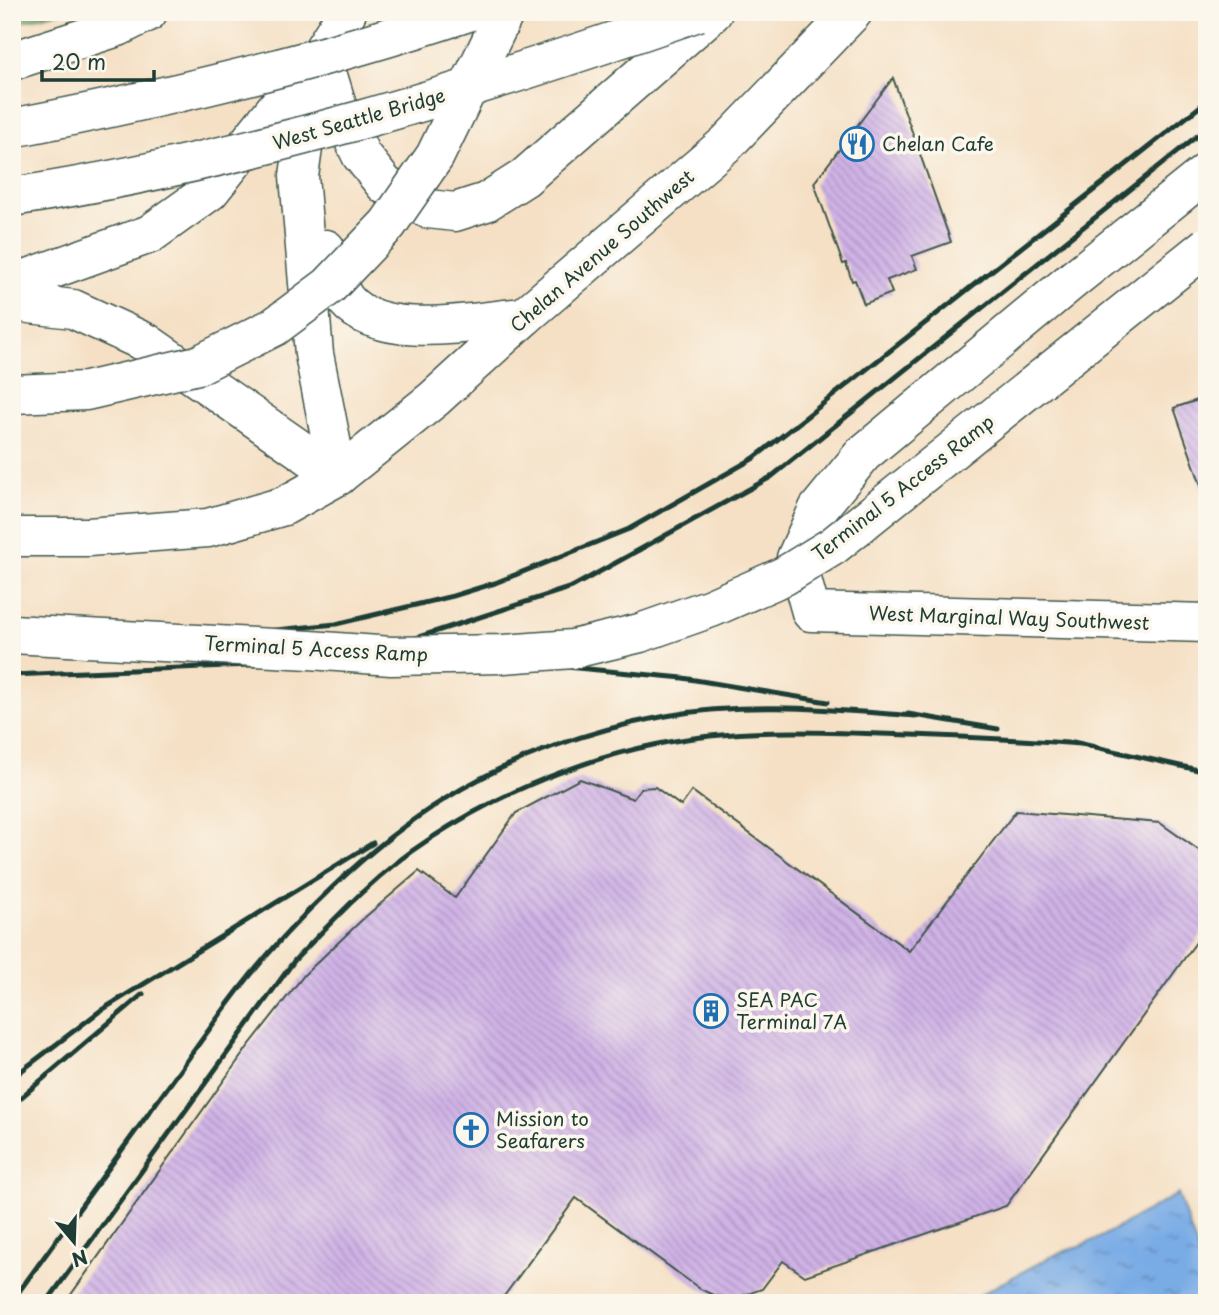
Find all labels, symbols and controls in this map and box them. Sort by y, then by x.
scale bar [42,38,154,82]
text: 20 m [52,45,106,77]
street label: West Seattle Bridge [269,80,448,156]
restaurant icon: Chelan Cafe [838,125,876,163]
place label: Chelan Cafe [882,129,994,157]
street label: Chelan Avenue Southwest [503,162,700,338]
street label: Terminal 5 Access Ramp [805,407,999,567]
street label: West Marginal Way Southwest [868,598,1150,636]
street label: Terminal 5 Access Ramp [203,628,429,668]
place label: SEA PAC Terminal 7A [736,985,847,1035]
building icon: SEA PAC Terminal 7A [692,992,730,1030]
place label: Mission to Seafarers [496,1104,589,1154]
church icon: Mission to Seafarers [452,1111,490,1149]
north arrow [38,1206,108,1276]
text: N [68,1243,92,1275]

